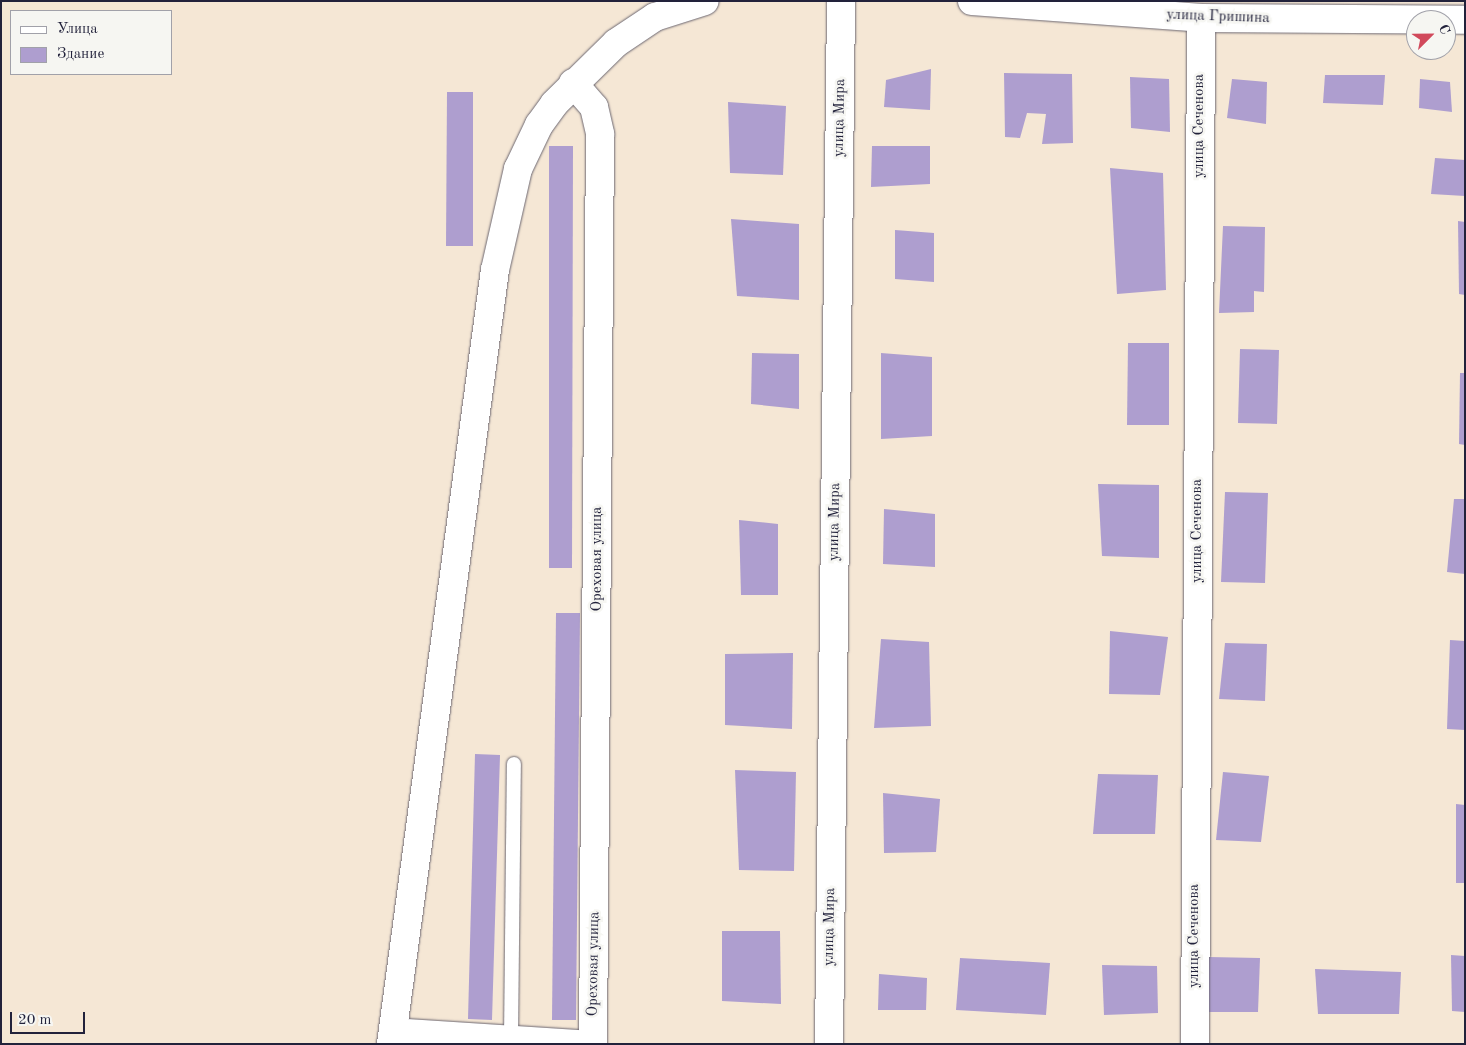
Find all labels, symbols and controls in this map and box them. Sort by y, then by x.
street label: улица Гришина [1166,6,1270,28]
legend [10,10,172,75]
north arrow [1406,10,1456,60]
text: Улица [57,22,98,37]
text: С [1436,23,1452,37]
text: Здание [57,47,104,62]
street label: улица Сеченова [1191,74,1209,178]
street label: улица Мира [830,79,850,157]
street label: улица Сеченова [1189,479,1207,583]
street label: улица Мира [825,483,845,561]
street label: Ореховая улица [589,506,607,612]
street label: улица Сеченова [1186,884,1204,988]
street label: улица Мира [820,888,840,966]
street label: Ореховая улица [584,911,604,1017]
scale bar [12,1002,88,1034]
text: 20 m [18,1013,52,1028]

